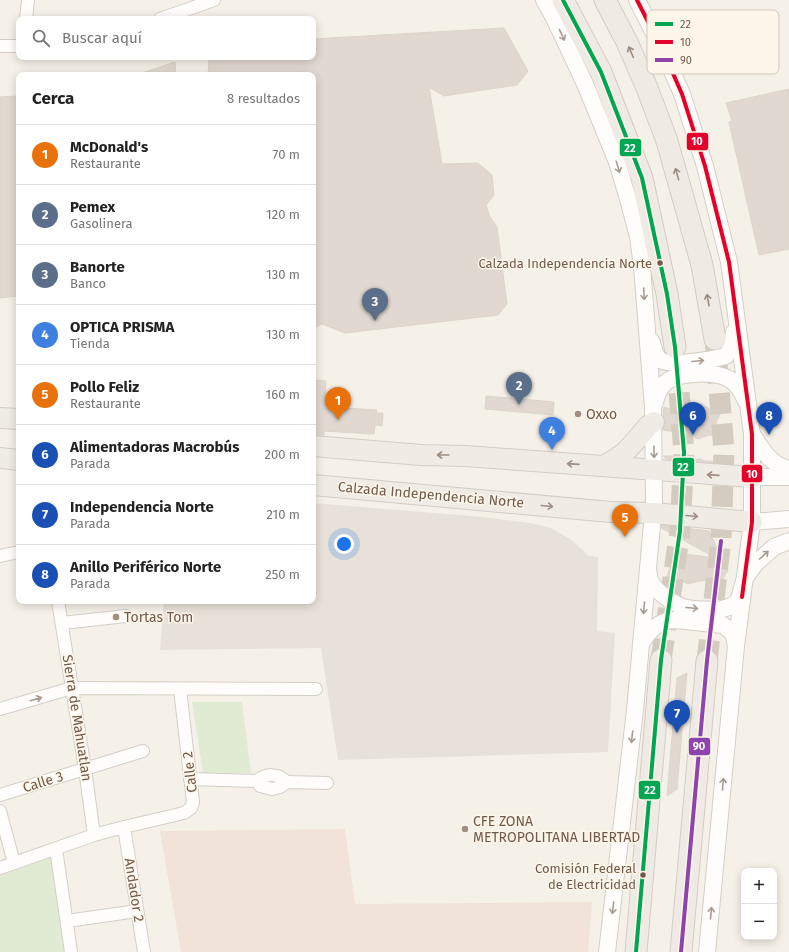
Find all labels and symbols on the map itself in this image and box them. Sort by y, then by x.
legend [647,10,779,74]
text: 22 [680,18,691,31]
one-way arrow [559,28,566,40]
text: 10 [680,36,691,49]
one-way arrow [627,47,635,59]
text: 90 [680,54,692,67]
line badge: 10 [686,132,709,151]
text: 10 [691,135,703,148]
line badge: 22 [619,138,642,157]
text: 22 [624,142,636,155]
one-way arrow [615,161,622,174]
one-way arrow [673,168,680,181]
place label: Calzada Independencia Norte [478,256,652,271]
marker: Calzada Independencia Norte [655,258,665,268]
one-way arrow [640,287,648,300]
pin: 3 [362,288,388,321]
one-way arrow [704,294,712,307]
one-way arrow [691,358,704,365]
pin: 2 [506,372,532,405]
pin: 1 [325,387,351,420]
pin: 6 [680,402,706,435]
pin: 8 [756,402,782,435]
place label: Oxxo [586,406,617,423]
marker: Oxxo [573,409,583,419]
pin: 4 [539,417,565,450]
one-way arrow [650,445,658,458]
one-way arrow [437,452,450,459]
line badge: 22 [672,457,695,477]
one-way arrow [567,460,580,467]
text: 22 [677,461,689,474]
line badge: 10 [741,464,763,483]
text: 10 [746,468,758,481]
one-way arrow [707,471,720,478]
street label: Calzada Independencia Norte [337,478,525,512]
one-way arrow [540,502,553,510]
pin: 5 [612,504,638,537]
one-way arrow [685,513,698,520]
your location [334,534,354,554]
one-way arrow [759,551,769,560]
one-way arrow [641,601,648,614]
one-way arrow [685,605,698,612]
place label: Tortas Tom [124,609,193,626]
marker: Tortas Tom [111,612,121,622]
street label: Sierra de Mahuatlan [59,654,95,782]
one-way arrow [29,695,42,702]
pin: 7 [664,700,690,733]
one-way arrow [628,730,636,743]
line badge: 90 [688,737,711,756]
text: 90 [693,740,706,753]
street label: Calle 2 [179,750,201,794]
street label: Calle 3 [21,768,65,796]
one-way arrow [719,778,727,791]
line badge: 22 [638,780,661,800]
text: 22 [644,784,656,797]
place label: CFE ZONA METROPOLITANA LIBERTAD [473,813,640,846]
marker: CFE ZONA METROPOLITANA LIBERTAD [460,824,470,834]
street label: Andador 2 [121,857,147,923]
place label: Comisión Federal de Electricidad [535,861,636,892]
marker: Comisión Federal de Electricidad [638,870,648,880]
one-way arrow [609,901,616,914]
one-way arrow [707,907,715,920]

